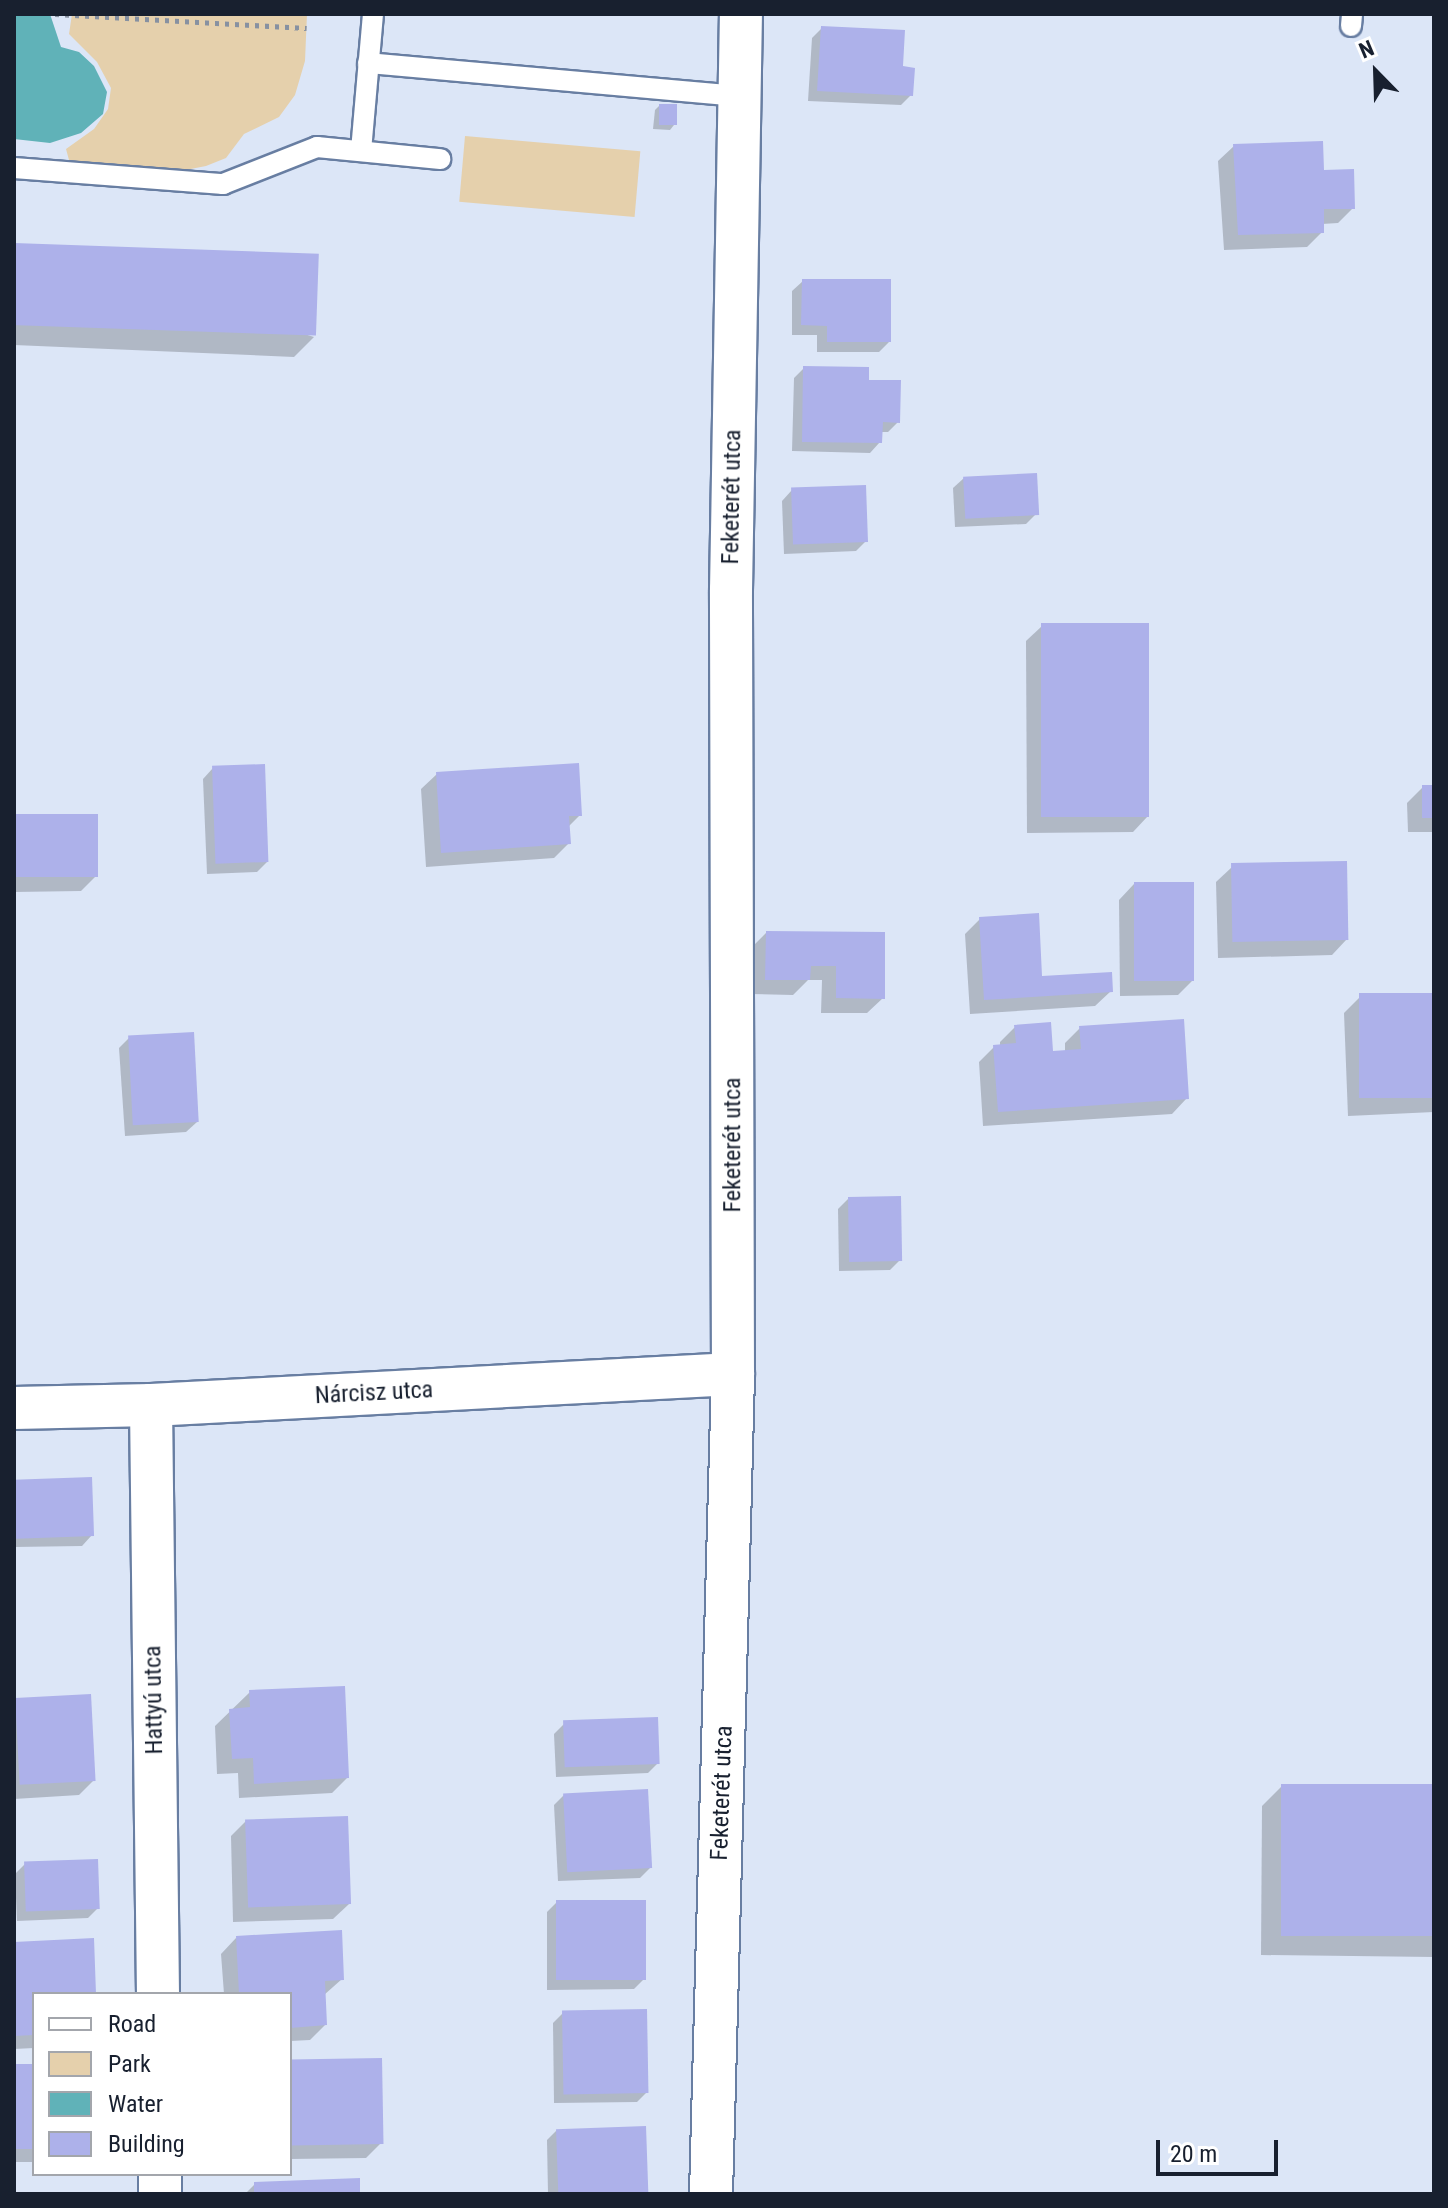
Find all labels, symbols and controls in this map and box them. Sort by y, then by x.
north arrow [1336,32,1416,112]
text: N [1355,35,1378,64]
street label: Feketerét utca [716,429,748,565]
street label: Feketerét utca [719,1078,747,1212]
street label: Nárcisz utca [314,1376,434,1410]
street label: Hattyú utca [139,1645,169,1755]
street label: Feketerét utca [705,1725,739,1861]
legend [32,1992,292,2176]
text: Road [108,2010,156,2038]
text: Park [108,2050,151,2078]
text: Water [108,2090,163,2118]
scale bar [1160,2124,1282,2174]
text: Building [108,2130,185,2158]
text: 20 m [1170,2140,1217,2168]

